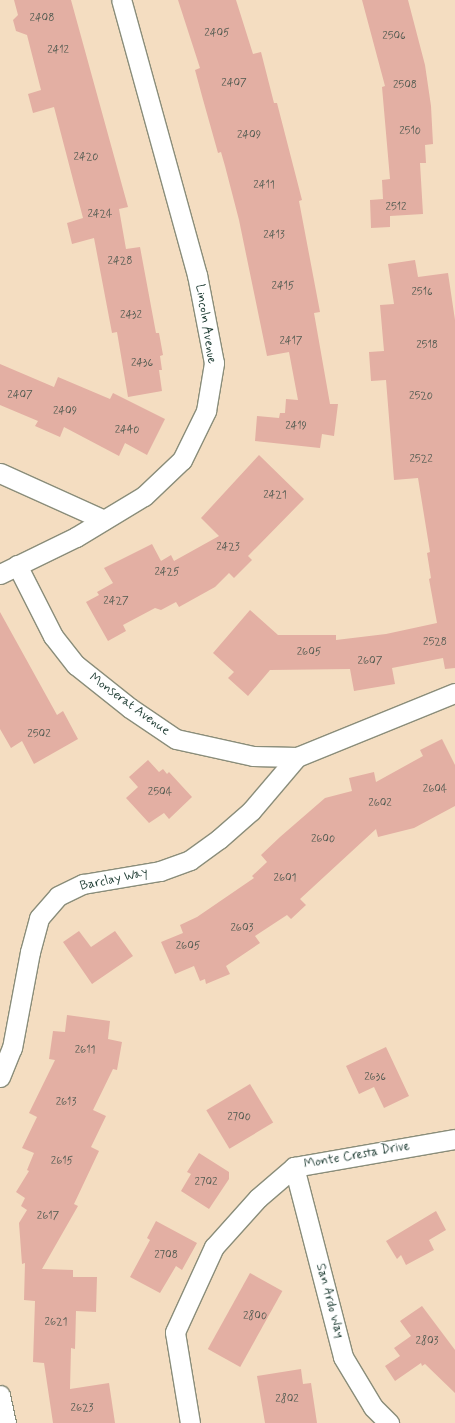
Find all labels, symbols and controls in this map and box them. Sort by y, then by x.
house number: 2408 [30,11,54,25]
house number: 2405 [204,26,230,40]
house number: 2506 [382,29,406,43]
house number: 2412 [47,43,69,57]
house number: 2407 [221,76,247,90]
house number: 2508 [393,78,417,92]
house number: 2510 [399,124,421,138]
house number: 2409 [237,128,261,142]
house number: 2420 [74,150,98,164]
house number: 2411 [253,178,275,192]
house number: 2512 [386,200,406,214]
house number: 2424 [87,207,113,221]
house number: 2413 [263,228,285,242]
house number: 2428 [108,254,132,268]
house number: 2415 [272,279,294,293]
street label: Lincoln Avenue [191,282,219,366]
house number: 2516 [411,285,433,299]
house number: 2432 [120,308,142,322]
house number: 2417 [279,334,303,348]
house number: 2518 [416,338,438,352]
house number: 2436 [131,356,153,370]
house number: 2407 [7,388,33,402]
house number: 2520 [409,389,433,403]
house number: 2409 [53,404,77,418]
house number: 2419 [285,419,307,433]
house number: 2440 [115,423,139,437]
house number: 2522 [409,452,433,466]
house number: 2421 [263,488,287,502]
house number: 2423 [216,540,240,554]
house number: 2425 [154,565,180,579]
house number: 2427 [103,594,129,608]
house number: 2528 [423,635,447,649]
house number: 2605 [297,645,321,659]
house number: 2607 [358,654,382,668]
street label: Monserat Avenue [85,670,173,740]
house number: 2502 [27,727,51,741]
house number: 2604 [423,782,447,796]
house number: 2504 [148,785,172,799]
house number: 2602 [368,796,392,810]
house number: 2600 [311,832,335,846]
street label: Barclay Way [78,865,150,895]
house number: 2601 [273,871,297,885]
house number: 2603 [230,921,254,935]
house number: 2605 [176,939,200,953]
house number: 2611 [75,1043,95,1057]
house number: 2636 [364,1070,386,1084]
house number: 2613 [56,1095,76,1109]
house number: 2700 [227,1110,251,1124]
street label: Monte Cresta Drive [303,1139,411,1173]
house number: 2615 [51,1154,73,1168]
house number: 2702 [195,1175,217,1189]
house number: 2617 [37,1209,59,1223]
house number: 2708 [154,1248,178,1262]
street label: San Ardo Way [311,1261,347,1341]
house number: 2800 [243,1309,267,1323]
house number: 2621 [45,1315,67,1329]
house number: 2803 [415,1334,439,1348]
house number: 2802 [275,1392,299,1406]
house number: 2623 [70,1401,94,1415]

